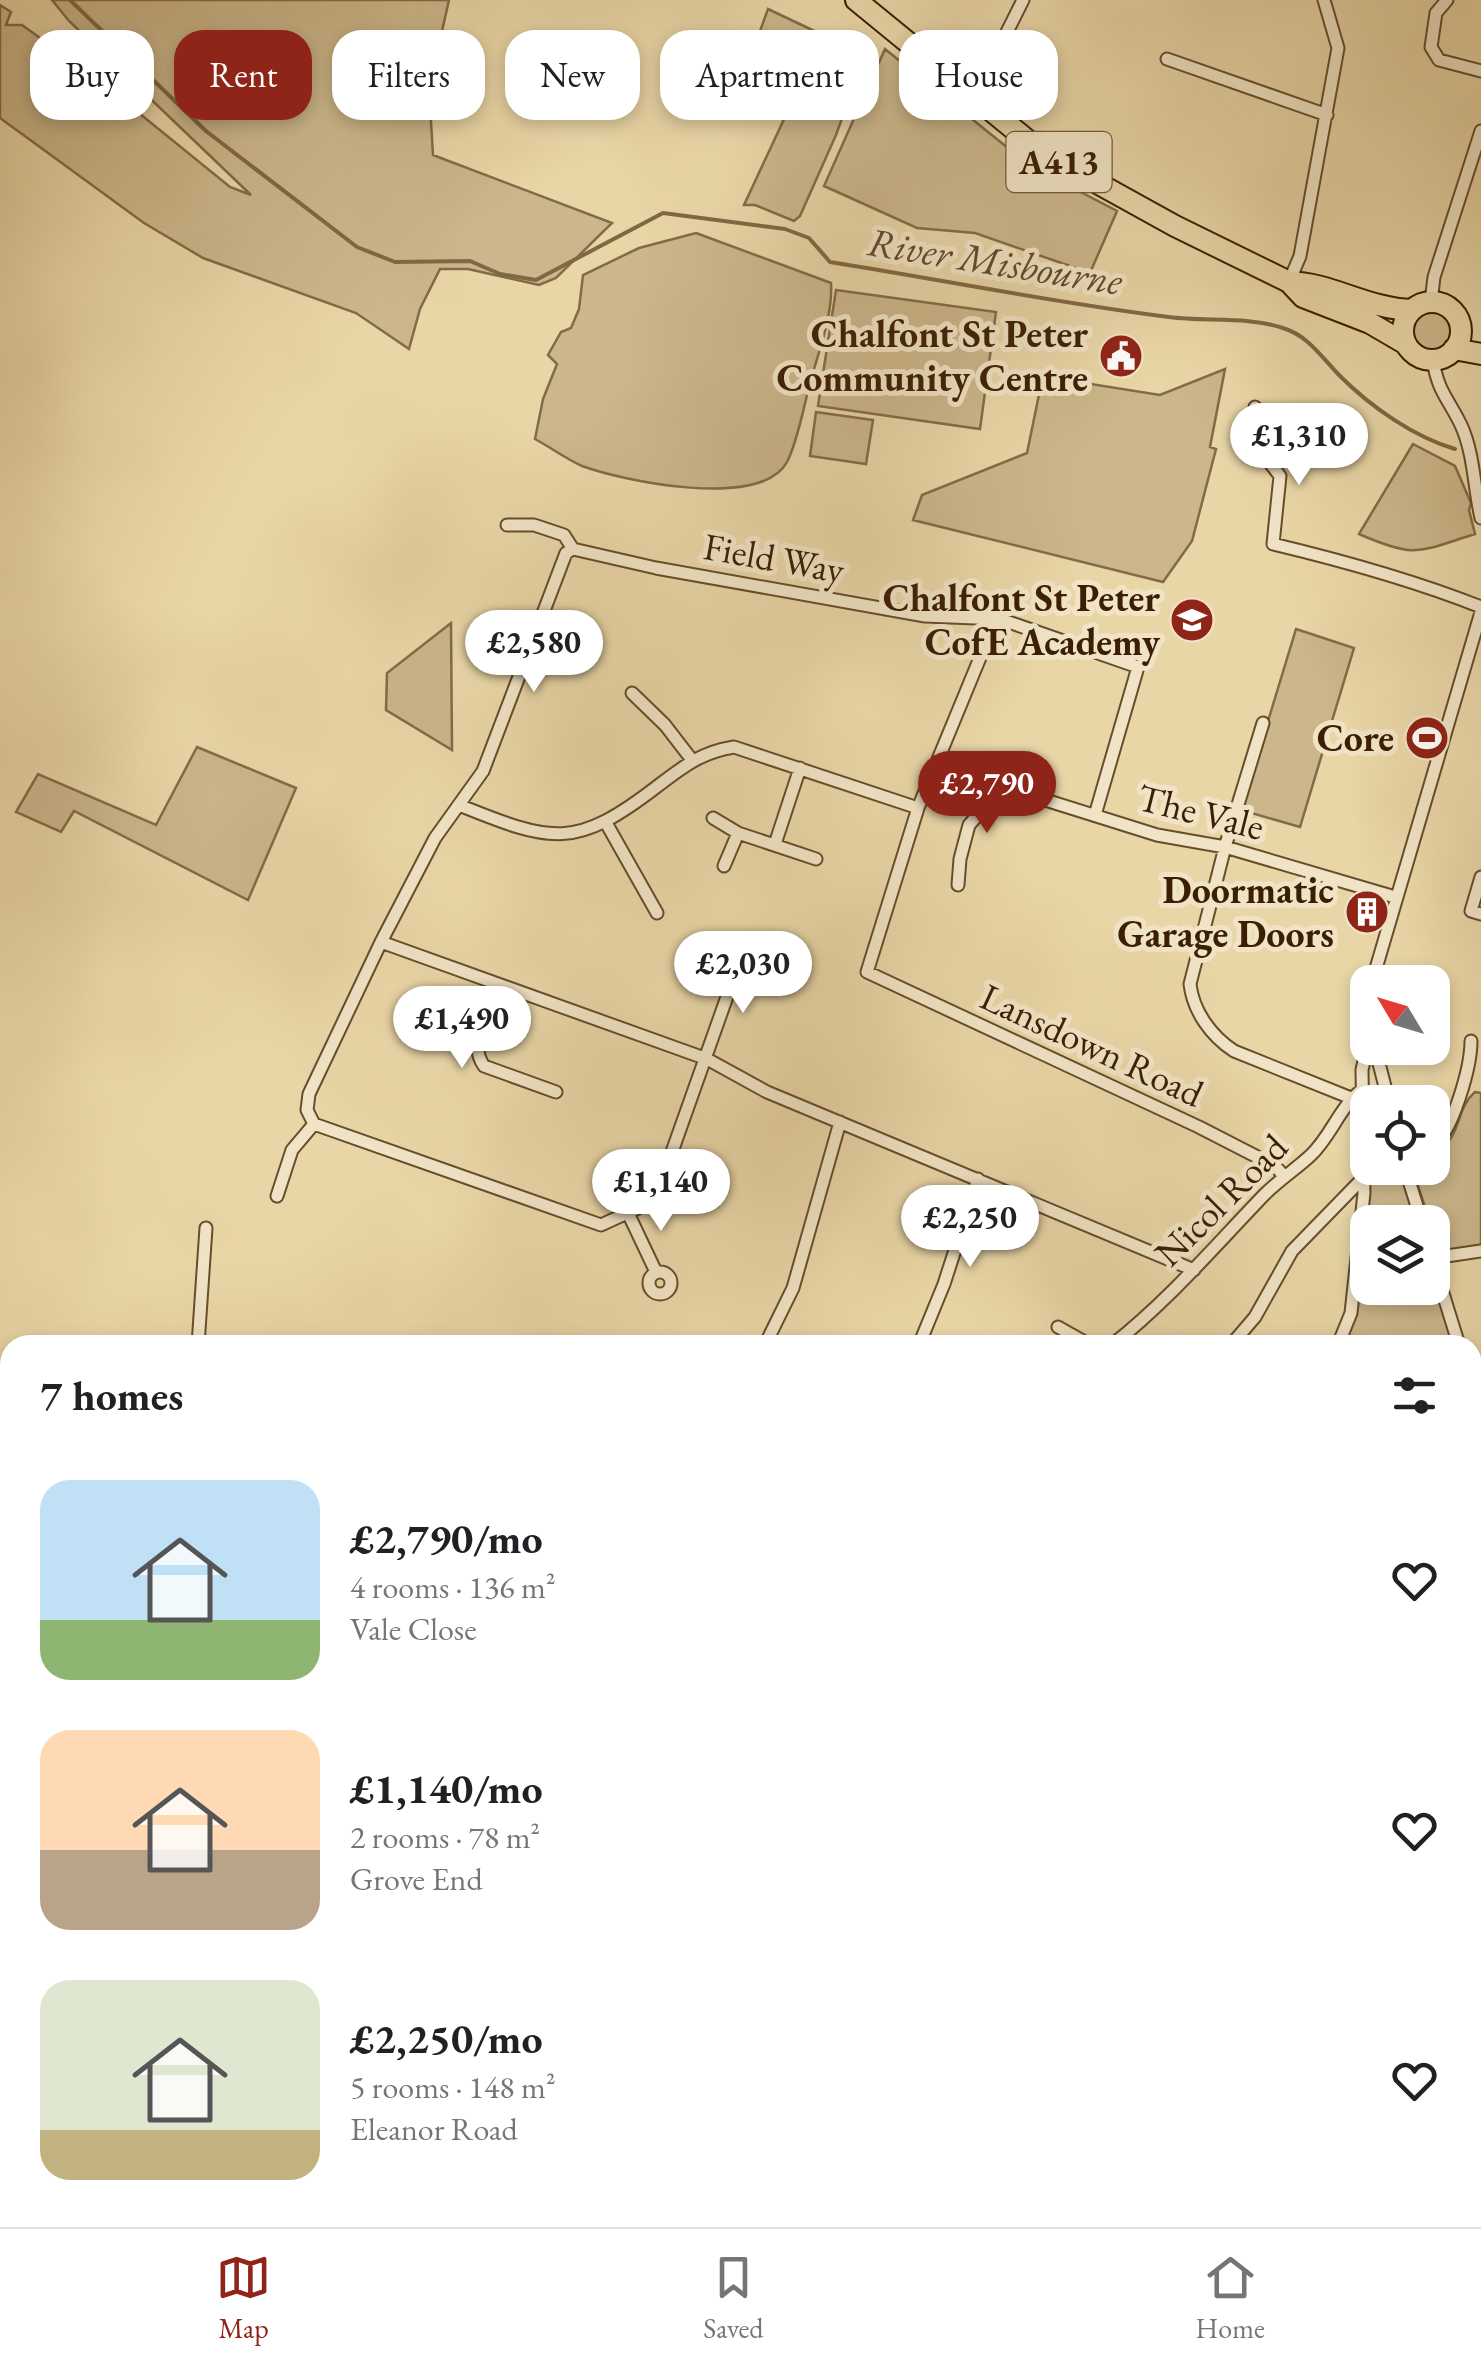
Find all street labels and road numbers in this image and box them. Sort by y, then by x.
road number: A413 [1006,132,1112,192]
street label: Field Way [700,521,849,594]
street label: The Vale [1133,772,1269,851]
street label: Lansdown Road [973,972,1212,1118]
street label: Nicol Road [1144,1122,1298,1277]

